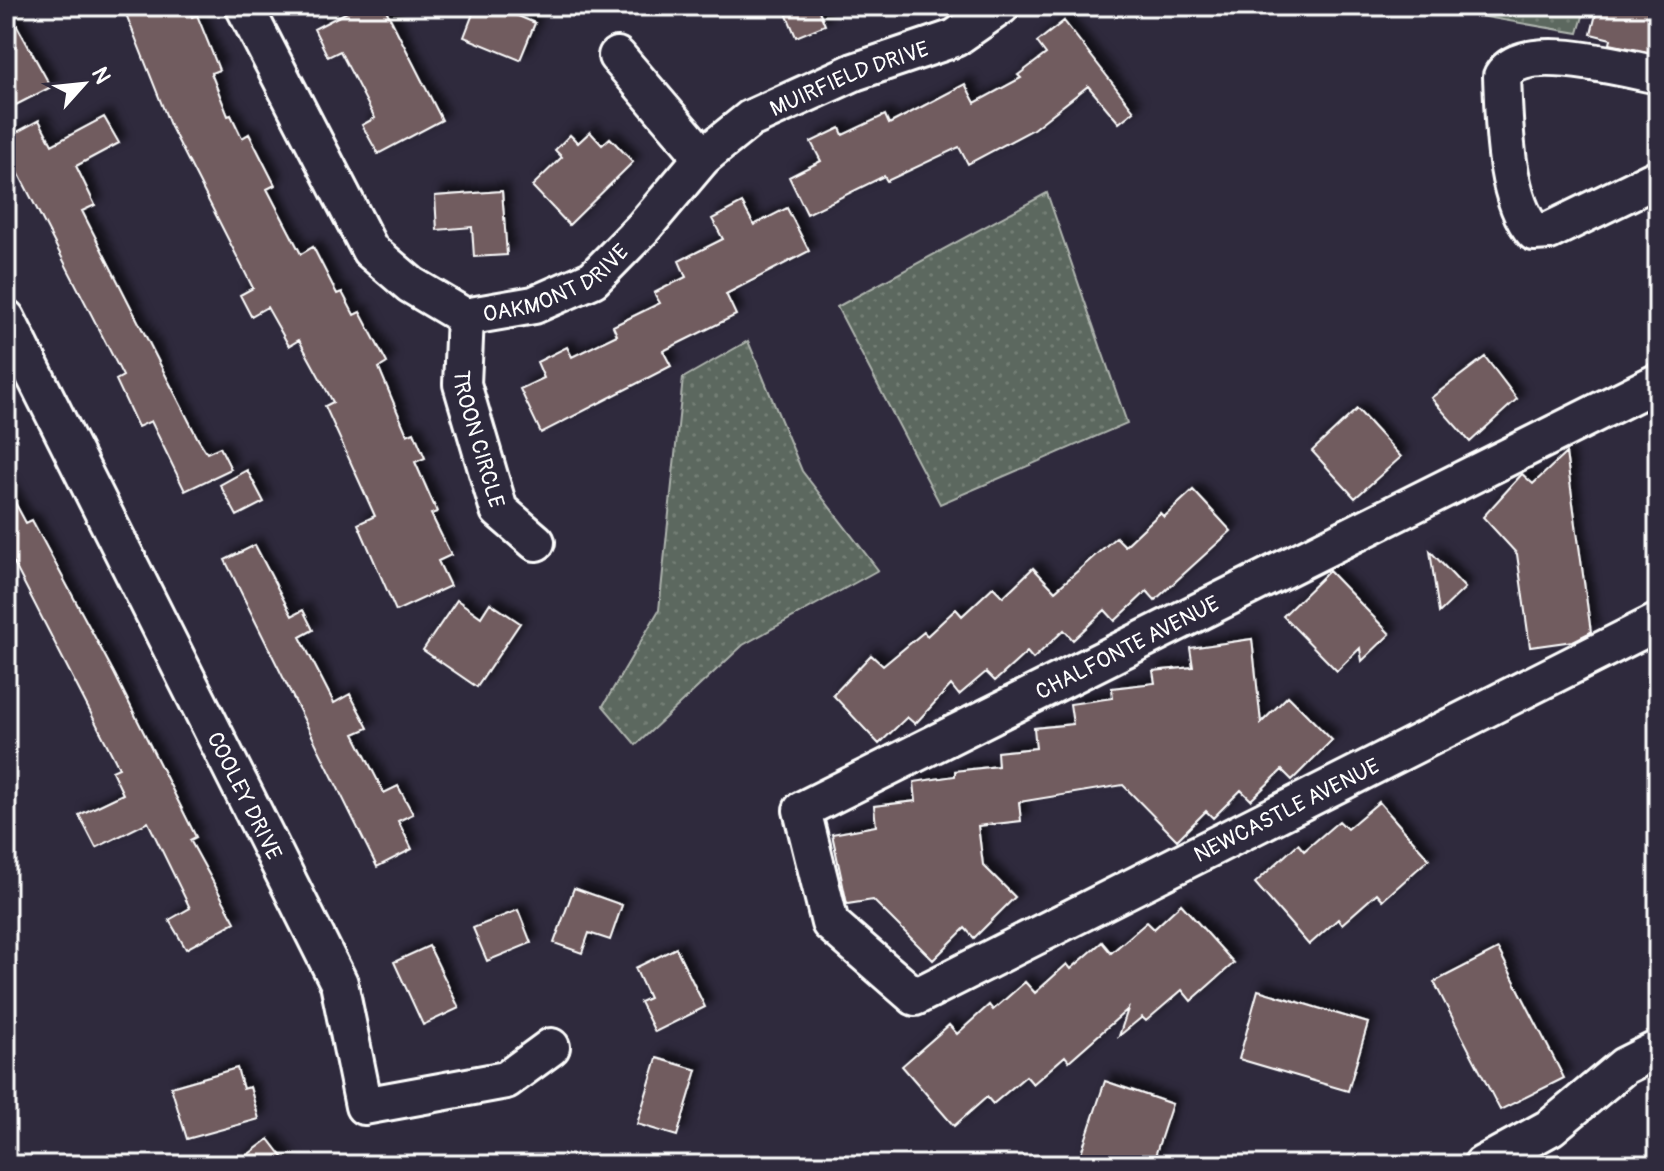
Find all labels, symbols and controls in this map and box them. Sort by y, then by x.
street label: MUIRFIELD DRIVE [766,35,932,123]
north arrow [44,44,124,124]
text: N [85,62,117,88]
street label: OAKMONT DRIVE [481,238,635,329]
street label: TROON CIRCLE [447,369,511,511]
street label: CHALFONTE AVENUE [1031,590,1224,706]
street label: COOLEY DRIVE [200,727,288,865]
street label: NEWCASTLE AVENUE [1189,752,1384,869]

